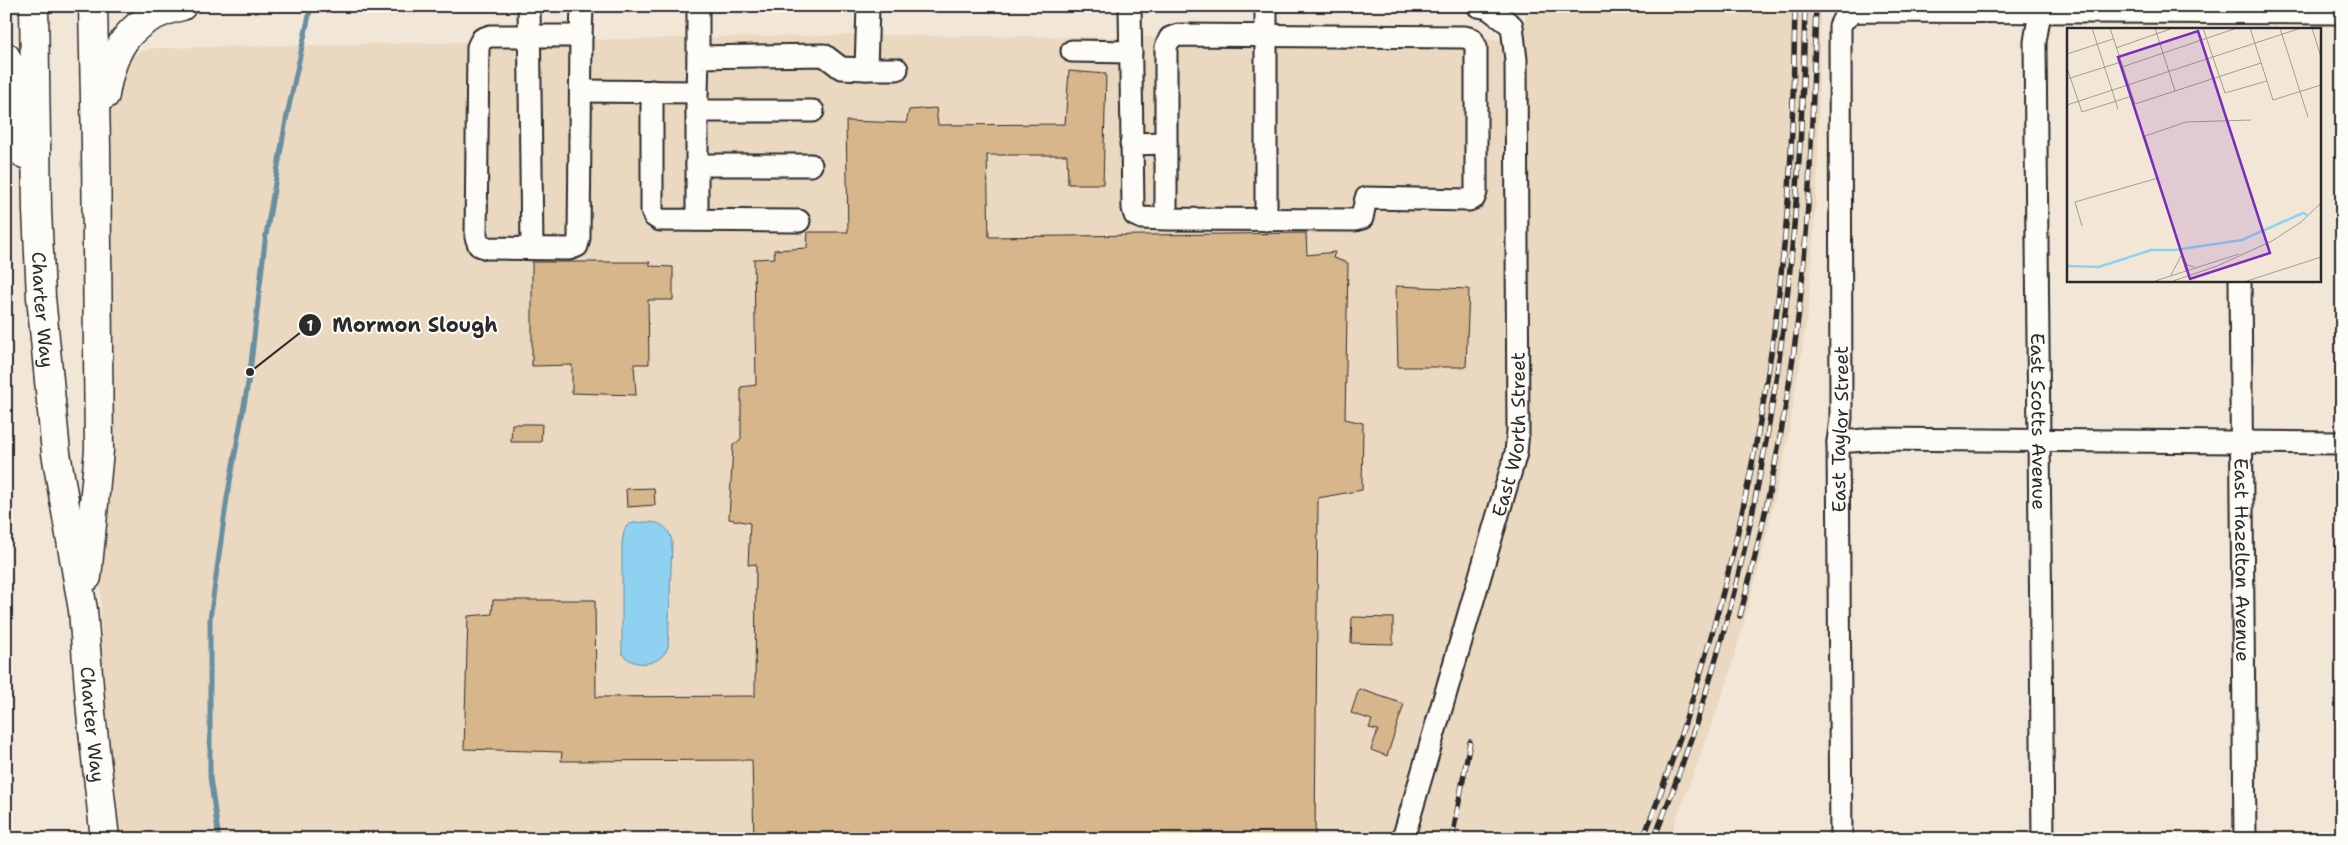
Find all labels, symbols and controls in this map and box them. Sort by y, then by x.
inset map [2067,28,2320,281]
street label: Charter Way [26,251,60,369]
callout: Mormon Slough [298,308,508,343]
text: Mormon Slough [332,312,498,338]
text: 1 [307,316,314,336]
street label: East Scotts Avenue [2025,333,2052,510]
street label: East Taylor Street [1825,346,1854,513]
street label: East Worth Street [1486,352,1531,519]
street label: East Hazelton Avenue [2229,458,2256,662]
street label: Charter Way [75,665,111,784]

